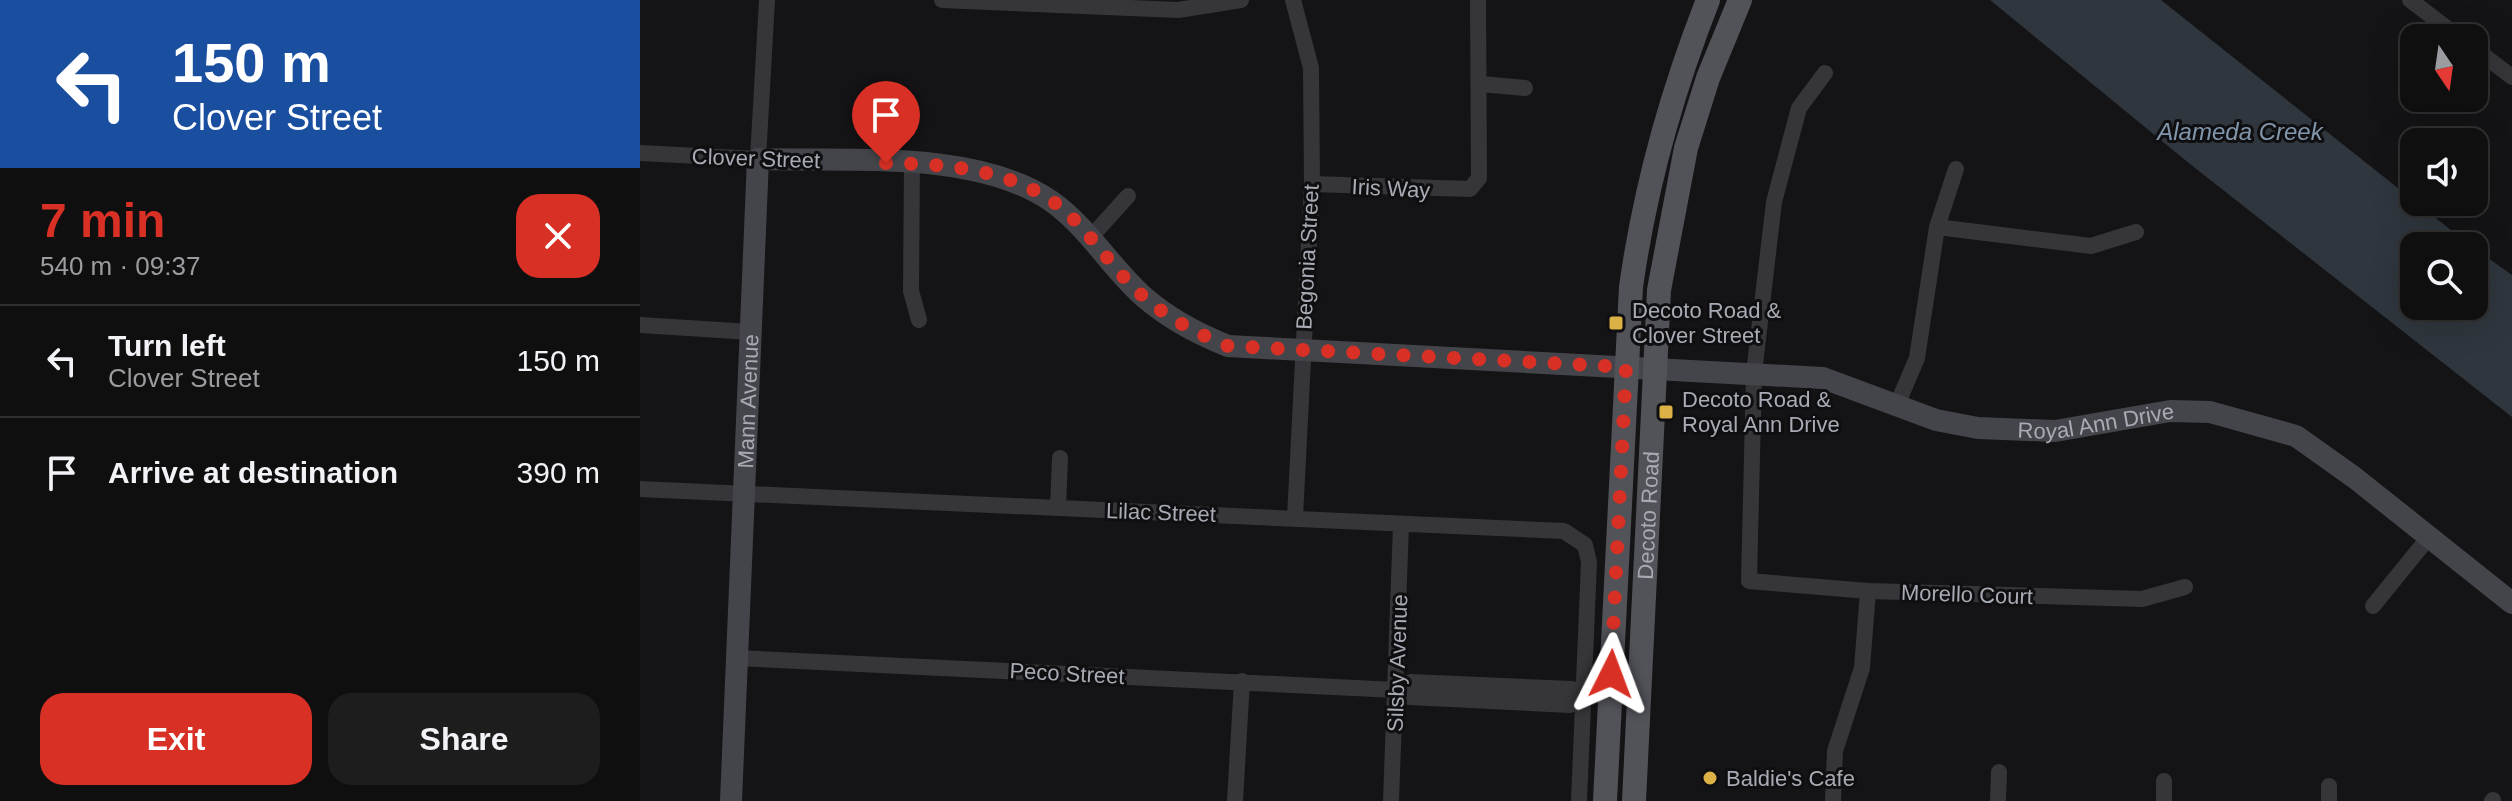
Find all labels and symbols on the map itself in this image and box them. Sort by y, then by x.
north arrow [2400,24,2488,112]
pin [852,81,920,163]
water label: Alameda Creek [2155,118,2325,145]
street label: Clover Street [691,144,821,173]
street label: Iris Way [1351,174,1431,203]
street label: Begonia Street [1291,184,1324,330]
place label: Decoto Road & Clover Street [1632,298,1782,348]
marker: Decoto Road & Clover Street [1607,314,1625,332]
street label: Mann Avenue [733,334,764,469]
place label: Decoto Road & Royal Ann Drive [1682,387,1840,437]
street label: Royal Ann Drive [2017,399,2176,444]
marker: Decoto Road & Royal Ann Drive [1657,403,1675,421]
street label: Decoto Road [1633,451,1664,580]
street label: Lilac Street [1106,498,1216,527]
street label: Morello Court [1901,580,2033,609]
street label: Silsby Avenue [1383,594,1412,732]
position arrow [1569,632,1653,716]
street label: Peco Street [1009,658,1125,689]
place label: Baldie's Cafe [1726,766,1855,791]
marker: Baldie's Cafe [1701,769,1719,787]

